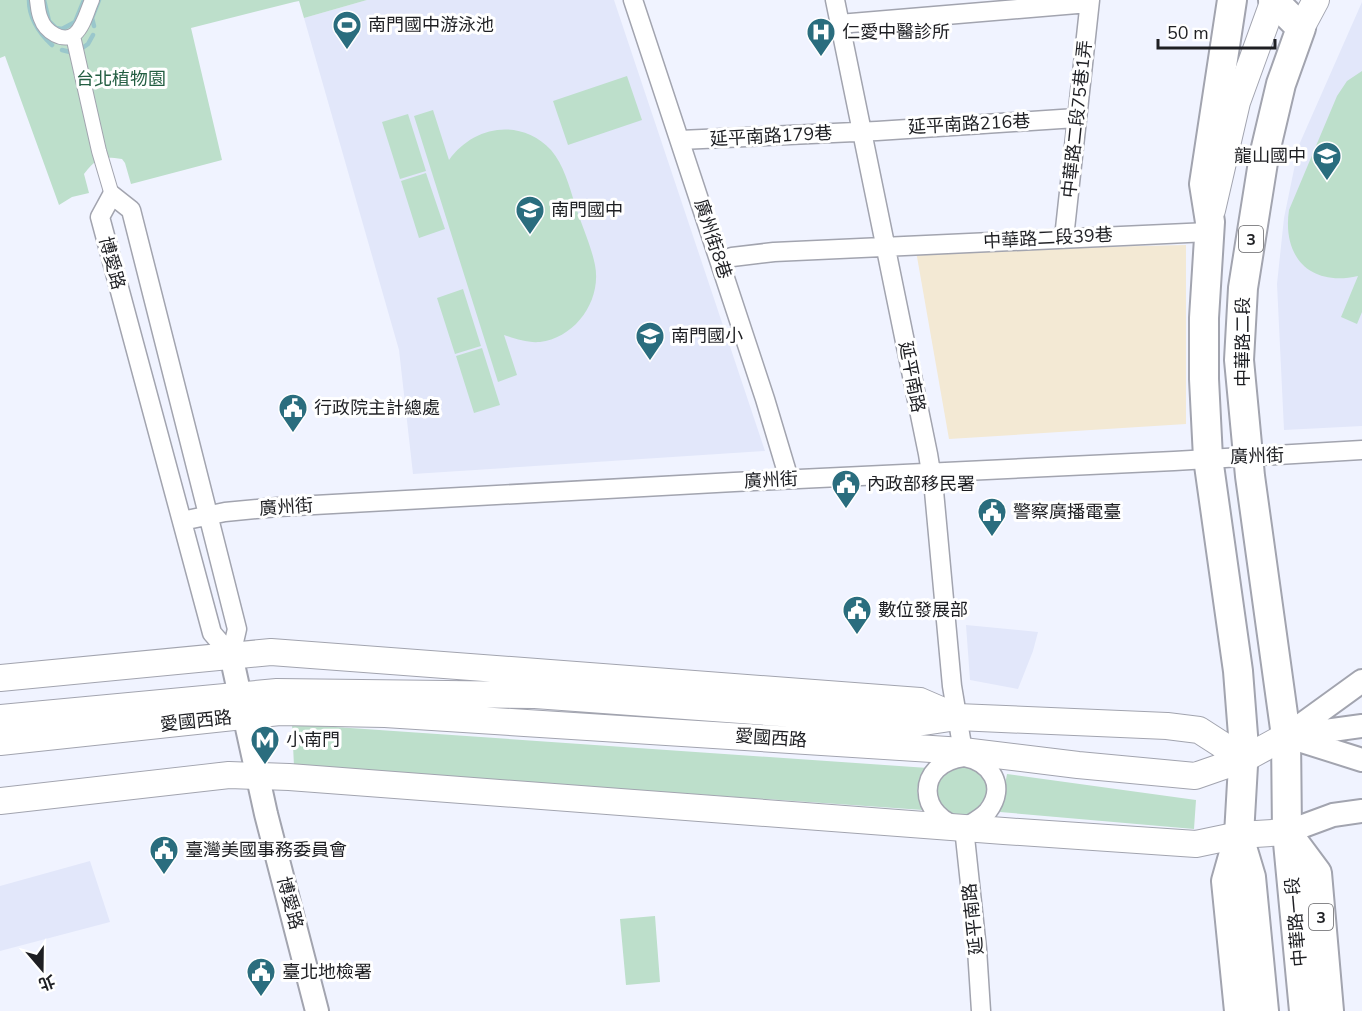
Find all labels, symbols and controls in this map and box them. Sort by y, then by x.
sports icon: 南門國中游泳池 [331,9,363,51]
scale bar [1158,12,1275,50]
place label: 南門國中游泳池 [368,13,494,37]
hospital icon: 仁愛中醫診所 [805,16,837,58]
place label: 仁愛中醫診所 [842,20,950,44]
text: 50 m [1167,21,1209,45]
street label: 中華路二段75巷1弄 [1057,39,1097,199]
park label: 台北植物園 [76,67,166,91]
street label: 延平南路216巷 [907,109,1031,139]
street label: 延平南路179巷 [709,121,833,151]
school or university icon: 龍山國中 [1311,140,1343,182]
place label: 龍山國中 [1234,144,1306,168]
school or university icon: 南門國中 [514,194,546,236]
street label: 廣州街8巷 [689,196,737,282]
place label: 南門國中 [551,198,623,222]
street label: 中華路二段39巷 [983,223,1113,253]
road number: 3 [1239,226,1263,252]
street label: 博愛路 [93,234,131,292]
street label: 中華路二段 [1231,297,1255,387]
school or university icon: 南門國小 [634,320,666,362]
place label: 南門國小 [671,324,743,348]
street label: 延平南路 [893,339,931,415]
public building icon: 行政院主計總處 [277,392,309,434]
place label: 行政院主計總處 [314,396,440,420]
street label: 廣州街 [1230,443,1284,469]
street label: 廣州街 [743,467,799,493]
public building icon: 內政部移民署 [830,468,862,510]
place label: 內政部移民署 [867,472,975,496]
street label: 廣州街 [258,493,314,521]
public building icon: 警察廣播電臺 [976,496,1008,538]
place label: 警察廣播電臺 [1013,500,1121,524]
public building icon: 數位發展部 [841,594,873,636]
place label: 數位發展部 [878,598,968,622]
street label: 愛國西路 [159,705,233,737]
metro station icon: 小南門 [249,724,281,766]
street label: 愛國西路 [734,724,808,752]
place label: 小南門 [286,728,340,752]
public building icon: 臺灣美國事務委員會 [148,834,180,876]
place label: 臺灣美國事務委員會 [185,838,347,862]
street label: 博愛路 [271,874,309,932]
street label: 中華路一段 [1280,876,1312,968]
street label: 延平南路 [957,882,989,956]
road number: 3 [1309,904,1333,930]
north arrow [12,939,72,999]
public building icon: 臺北地檢署 [245,956,277,998]
place label: 臺北地檢署 [282,960,372,984]
text: 北 [36,969,58,995]

